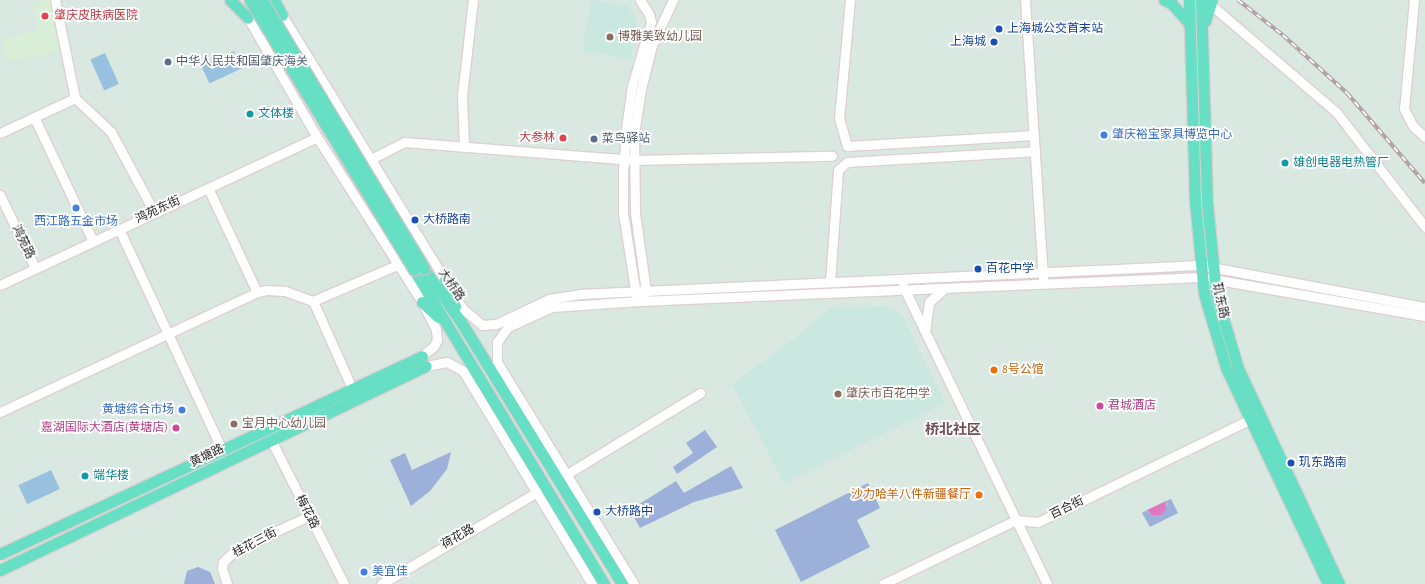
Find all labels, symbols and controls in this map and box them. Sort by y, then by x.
place label: 肇庆皮肤病医院 [54,9,138,23]
marker: 肇庆皮肤病医院 [39,10,51,22]
place label: 上海城公交首末站 [1007,22,1103,36]
marker: 上海城公交首末站 [994,24,1004,34]
place label: 博雅美致幼儿园 [618,30,702,44]
marker: 博雅美致幼儿园 [605,32,615,42]
place label: 上海城 [950,35,986,49]
marker: 上海城 [989,37,999,47]
place label: 中华人民共和国肇庆海关 [176,55,308,69]
marker: 中华人民共和国肇庆海关 [163,57,173,67]
place label: 文体楼 [258,107,294,121]
marker: 文体楼 [245,109,255,119]
place label: 肇庆裕宝家具博览中心 [1112,128,1232,142]
marker: 肇庆裕宝家具博览中心 [1099,130,1109,140]
place label: 大参林 [519,131,555,145]
place label: 菜鸟驿站 [602,132,650,146]
marker: 大参林 [558,133,568,143]
marker: 菜鸟驿站 [589,134,599,144]
place label: 雄创电器电热管厂 [1293,156,1389,170]
marker: 雄创电器电热管厂 [1280,158,1290,168]
street label: 鸿苑东街 [133,193,183,227]
marker: 西江路五金市场 [71,203,81,213]
place label: 大桥路南 [423,213,471,227]
place label: 西江路五金市场 [34,215,118,229]
marker: 大桥路南 [410,215,420,225]
street label: 鸿苑路 [9,223,37,261]
place label: 百花中学 [986,262,1034,276]
marker: 百花中学 [973,264,983,274]
street label: 大桥路 [435,266,467,304]
street label: 玑东路 [1209,282,1231,320]
place label: 8号公馆 [1002,363,1044,377]
marker: 8号公馆 [989,365,999,375]
place label: 肇庆市百花中学 [846,387,930,401]
marker: 肇庆市百花中学 [833,389,843,399]
place label: 君城酒店 [1108,399,1156,413]
marker: 君城酒店 [1095,401,1105,411]
place label: 黄塘综合市场 [102,403,174,417]
marker: 黄塘综合市场 [177,405,187,415]
place label: 宝月中心幼儿园 [242,417,326,431]
marker: 宝月中心幼儿园 [229,419,239,429]
place label: 嘉湖国际大酒店(黄塘店) [41,421,168,435]
district label: 桥北社区 [925,422,981,438]
marker: 嘉湖国际大酒店(黄塘店) [171,423,181,433]
street label: 黄塘路 [188,442,226,470]
place label: 玑东路南 [1299,456,1347,470]
marker: 玑东路南 [1286,458,1296,468]
place label: 端华楼 [93,469,129,483]
marker: 端华楼 [80,471,90,481]
place label: 沙力哈羊八件新疆餐厅 [851,488,971,502]
marker: 沙力哈羊八件新疆餐厅 [974,490,984,500]
street label: 梅花路 [292,493,322,531]
street label: 百合街 [1048,494,1086,522]
place label: 大桥路中 [605,505,653,519]
marker: 大桥路中 [592,507,602,517]
street label: 荷花路 [439,522,477,552]
street label: 桂花三街 [230,525,280,561]
place label: 美宜佳 [372,565,408,579]
marker: 美宜佳 [359,567,369,577]

